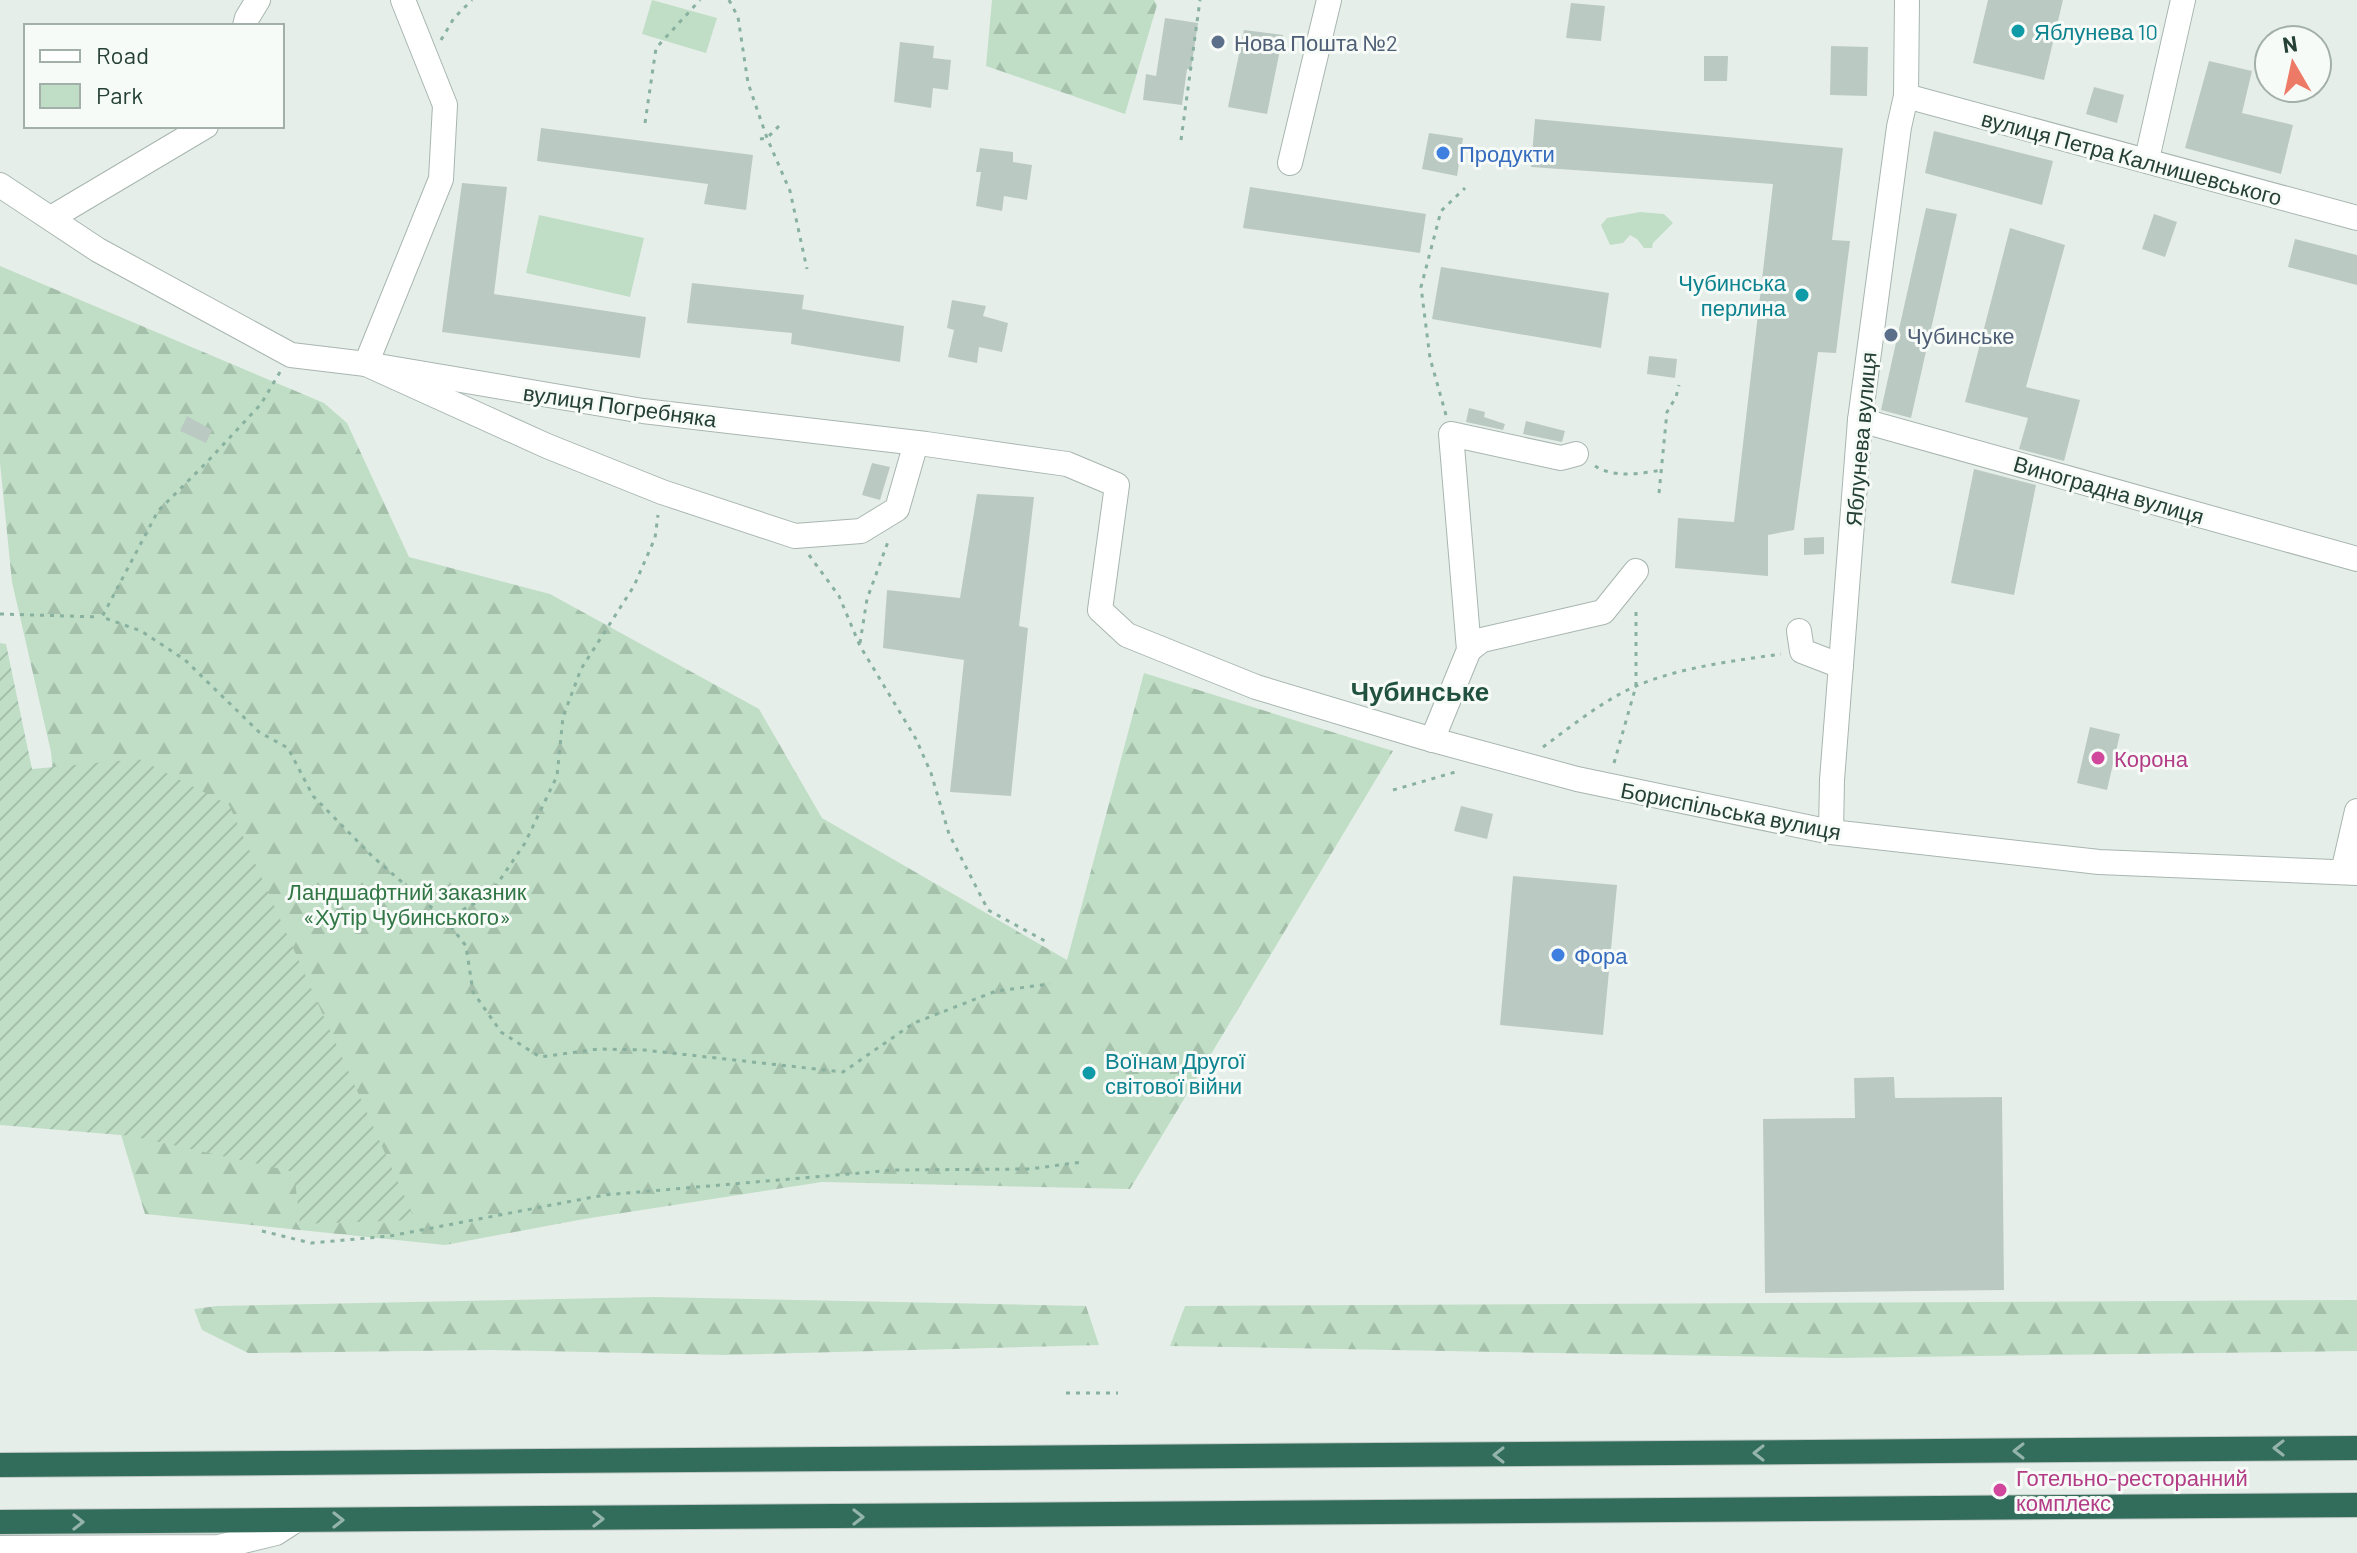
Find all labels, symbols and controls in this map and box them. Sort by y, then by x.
place label: Яблунева 10 [2034,18,2158,45]
marker: Яблунева 10 [2009,22,2027,40]
legend [24,24,284,128]
north arrow [2253,24,2333,104]
place label: Нова Пошта №2 [1234,29,1398,55]
text: N [2280,29,2299,57]
marker: Нова Пошта №2 [1209,33,1227,51]
text: Road [96,40,149,69]
text: Park [96,80,143,109]
street label: вулиця Петра Калнишевського [1979,104,2285,211]
place label: Продукти [1459,140,1555,167]
marker: Продукти [1434,144,1452,162]
place label: Чубинська перлина [1678,269,1787,321]
marker: Чубинська перлина [1793,286,1811,304]
place label: Чубинське [1907,322,2015,349]
marker: Чубинське [1882,326,1900,344]
street label: Яблунева вулиця [1839,351,1882,527]
street label: вулиця Погребняка [521,379,719,433]
street label: Виноградна вулиця [2011,449,2207,530]
district label: Чубинське [1351,675,1489,706]
place label: Корона [2114,745,2189,772]
marker: Корона [2089,749,2107,767]
street label: Бориспільська вулиця [1618,776,1843,845]
park label: Ландшафтний заказник «Хутір Чубинського» [288,878,527,930]
place label: Фора [1574,942,1628,969]
marker: Фора [1549,946,1567,964]
place label: Воїнам Другої світової війни [1105,1047,1246,1098]
marker: Воїнам Другої світової війни [1080,1064,1098,1082]
one-way arrow [2272,1440,2285,1457]
one-way arrow [2012,1442,2025,1459]
one-way arrow [1752,1444,1765,1462]
one-way arrow [1492,1446,1505,1464]
place label: Готельно-ресторанний комплекс [2016,1464,2248,1515]
marker: Готельно-ресторанний комплекс [1991,1481,2009,1499]
one-way arrow [852,1508,865,1526]
one-way arrow [592,1510,605,1528]
one-way arrow [332,1511,345,1529]
one-way arrow [72,1513,85,1530]

